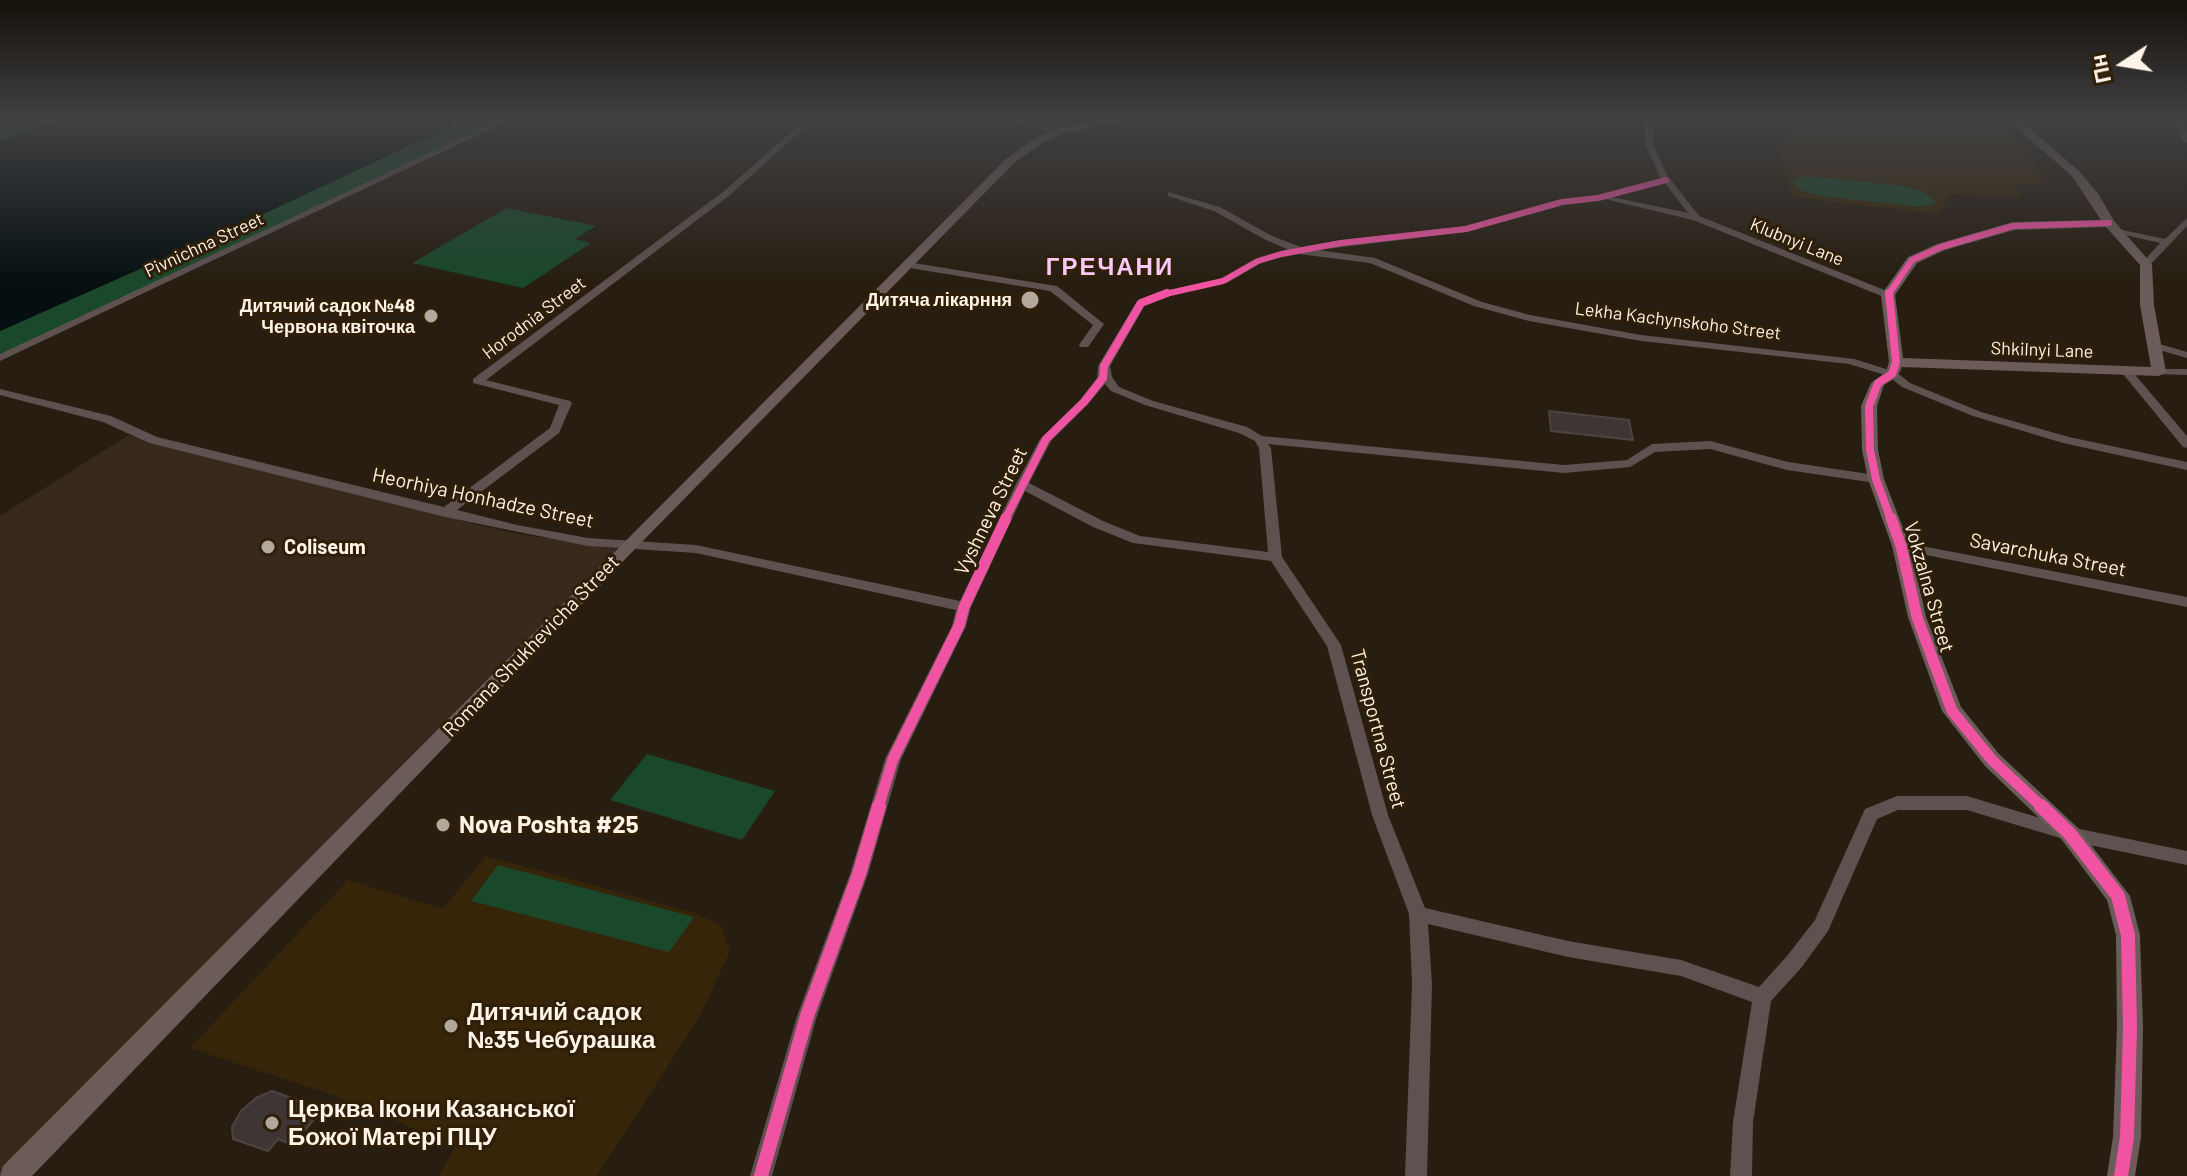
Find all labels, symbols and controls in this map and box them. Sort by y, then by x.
north arrow [2083,24,2163,104]
text: Пн [2084,52,2115,86]
street label: Pivnichna Street [141,208,267,282]
street label: Klubnyi Lane [1747,213,1847,271]
district label: ГРЕЧАНИ [1046,253,1174,281]
street label: Horodnia Street [478,272,590,364]
place label: Дитяча лікарння [866,289,1012,311]
marker: Дитяча лікарння [1019,289,1041,311]
place label: Дитячий садок №48 Червона квіточка [240,295,415,338]
street label: Lekha Kachynskoho Street [1574,298,1782,344]
marker: Дитячий садок №48 Червона квіточка [422,307,440,325]
street label: Shkilnyi Lane [1990,337,2094,363]
street label: Vyshneva Street [950,443,1032,579]
street label: Heorhiya Honhadze Street [370,463,596,533]
street label: Vokzalna Street [1899,519,1959,655]
street label: Savarchuka Street [1968,528,2128,582]
place label: Coliseum [284,535,366,559]
marker: Coliseum [259,538,277,556]
street label: Romana Shukhevicha Street [438,550,624,742]
street label: Transportna Street [1345,646,1411,812]
place label: Nova Poshta #25 [459,811,639,839]
marker: Nova Poshta #25 [434,816,452,834]
place label: Дитячий садок №35 Чебурашка [467,998,655,1054]
marker: Дитячий садок №35 Чебурашка [442,1017,460,1035]
place label: Церква Ікони Казанської Божої Матері ПЦУ [288,1095,575,1151]
marker: Церква Ікони Казанської Божої Матері ПЦУ [263,1114,281,1132]

